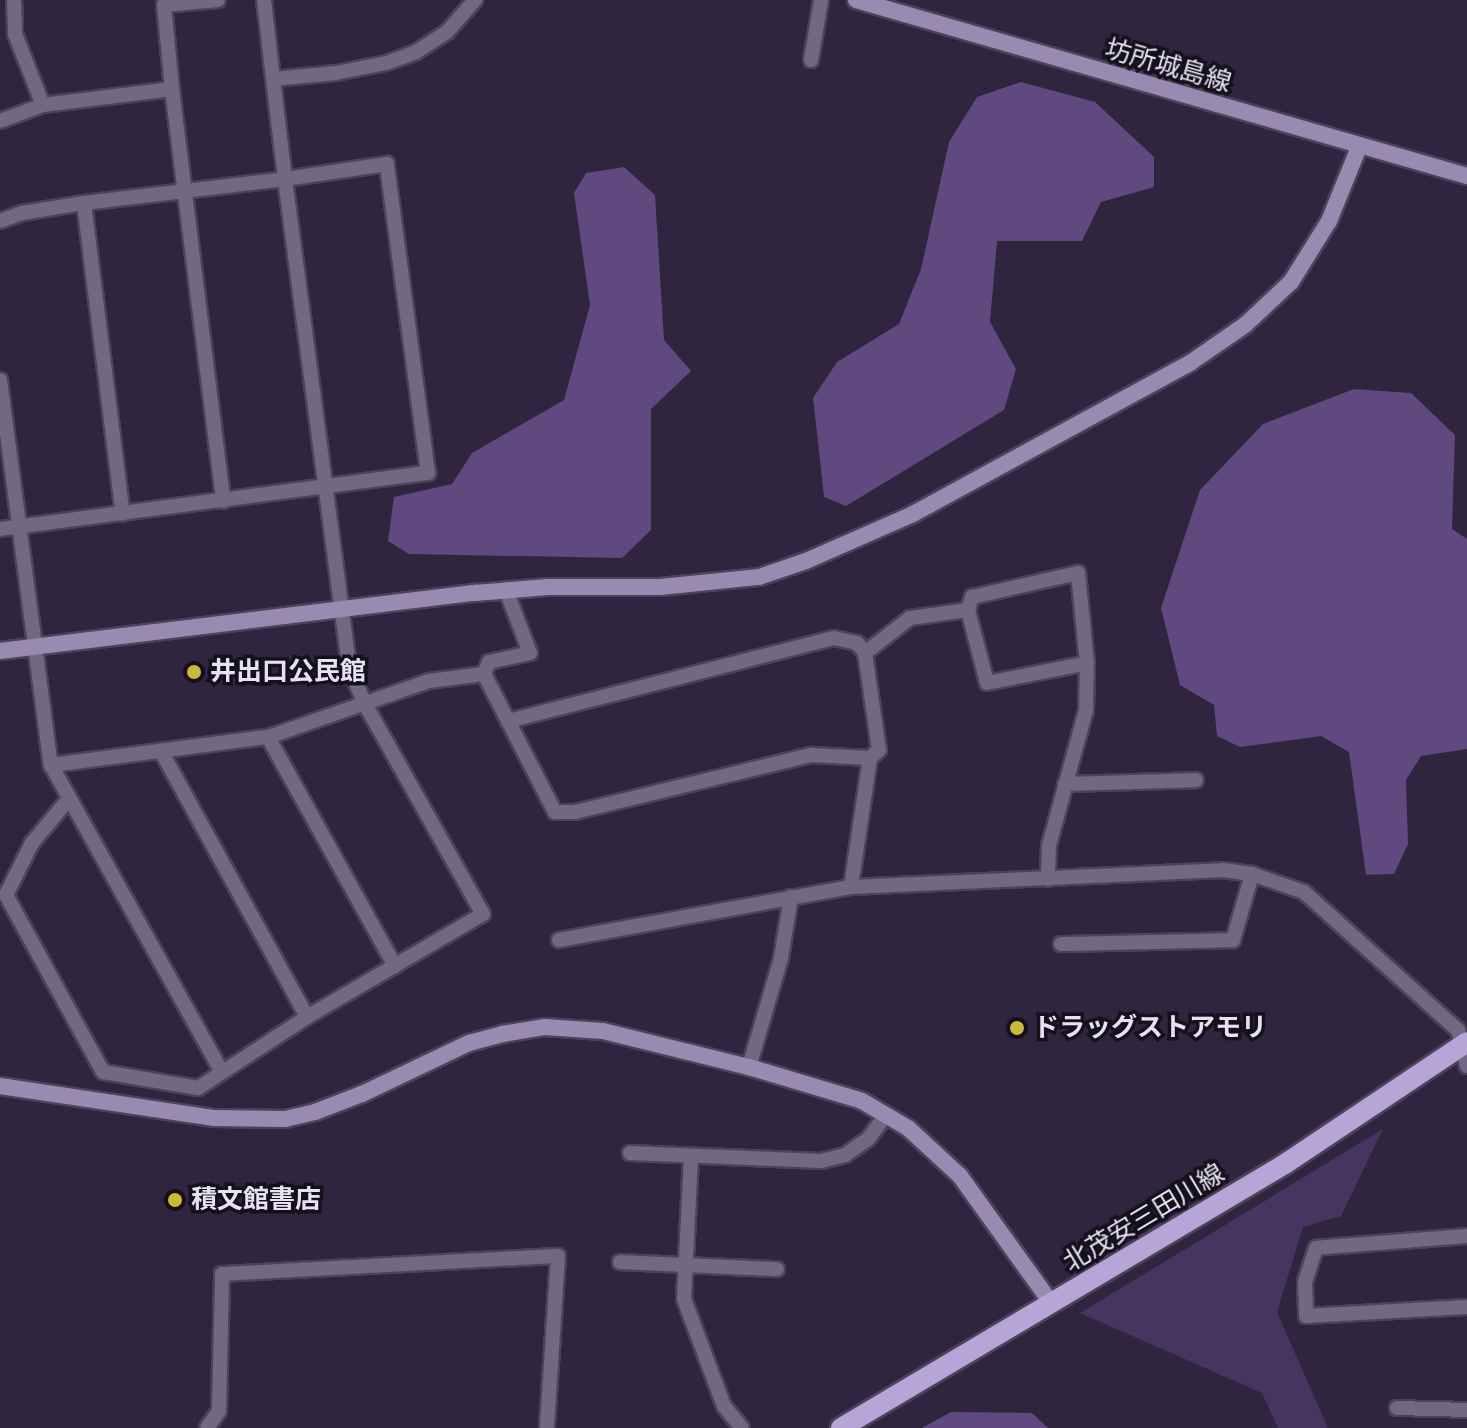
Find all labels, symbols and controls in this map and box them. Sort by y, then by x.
street label: 坊所城島線 [1101,33,1235,99]
place label: 井出口公民館 [210,656,366,688]
marker: 井出口公民館 [185,663,203,681]
place label: ドラッグストアモリ [1033,1012,1267,1044]
marker: ドラッグストアモリ [1008,1019,1026,1037]
street label: 北茂安三田川線 [1058,1158,1230,1278]
place label: 積文館書店 [191,1184,321,1216]
marker: 積文館書店 [166,1191,184,1209]

